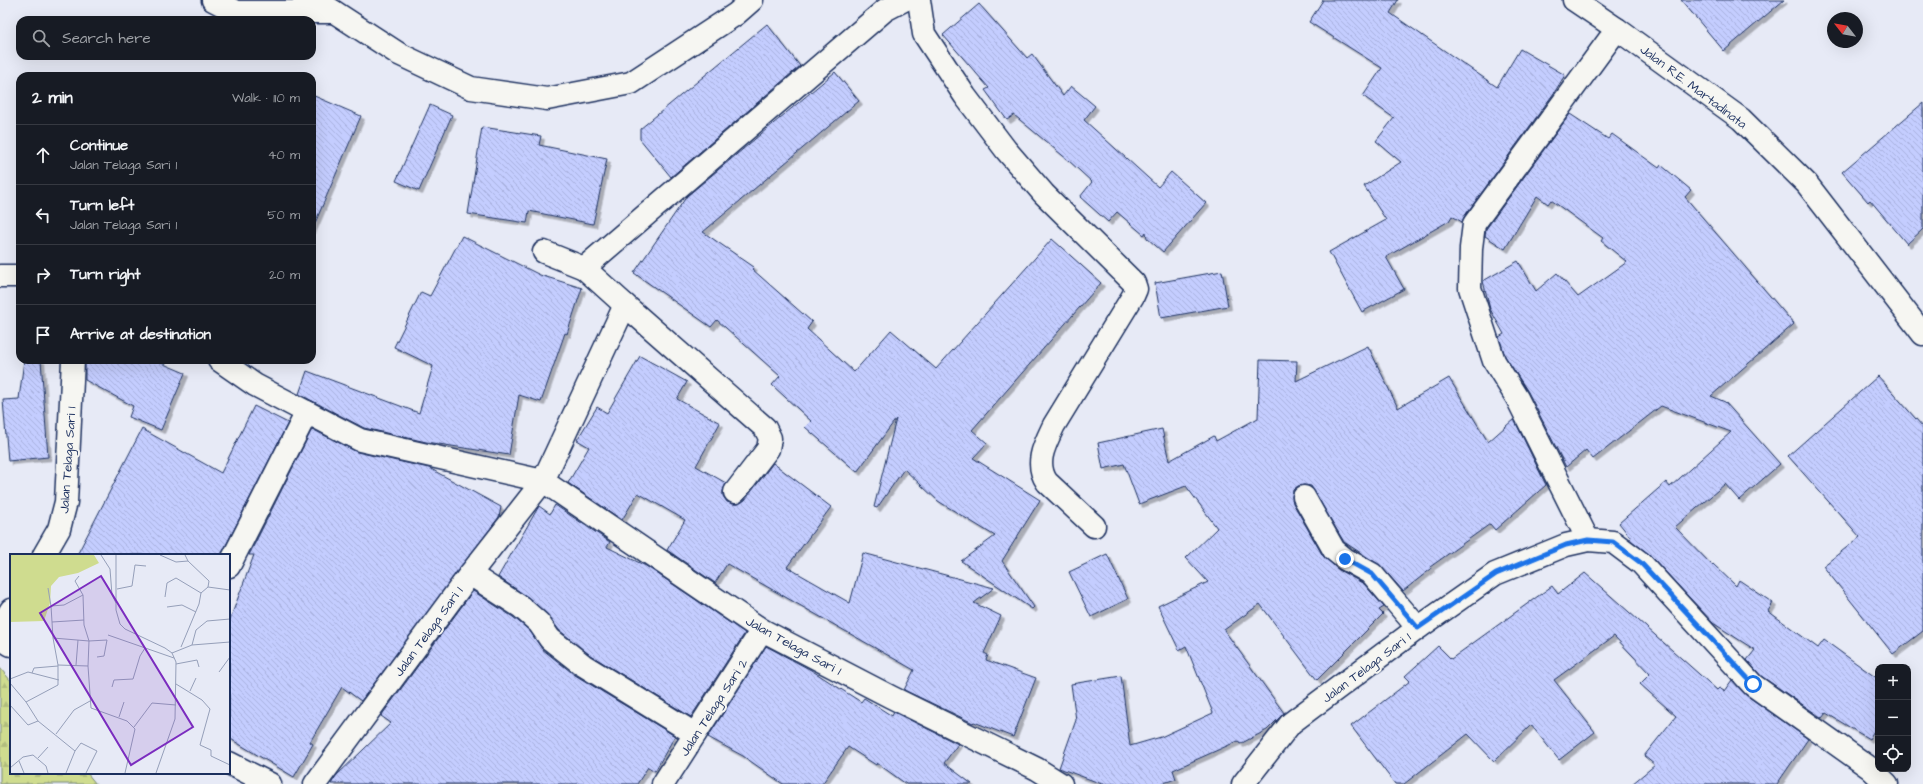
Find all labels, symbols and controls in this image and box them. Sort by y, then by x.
north arrow [1827,12,1863,48]
search box [16,16,316,60]
icon: search [30,27,52,49]
text: Search here [62,28,151,49]
street label: Jalan R.E. Martadinata [1636,41,1751,133]
text: 2 min [32,86,73,110]
text: Walk · 110 m [232,89,300,107]
text: Continue [70,135,128,156]
icon: ahead [32,144,54,166]
text: 40 m [268,146,300,164]
text: Jalan Telaga Sari 1 [70,156,177,174]
text: Turn left [70,195,134,216]
icon: left [32,204,54,226]
text: 50 m [267,206,300,224]
text: Jalan Telaga Sari 1 [70,216,177,234]
icon: right [32,264,54,286]
text: Turn right [70,264,141,285]
text: 20 m [269,266,300,284]
icon: arrive [32,324,54,346]
text: Arrive at destination [70,324,211,345]
street label: Jalan Telaga Sari 1 [55,406,82,514]
route end [1336,550,1354,568]
inset map [10,554,230,774]
street label: Jalan Telaga Sari 1 [390,583,469,681]
street label: Jalan Telaga Sari 1 [742,612,845,681]
street label: Jalan Telaga Sari 1 [1318,628,1416,708]
street label: Jalan Telaga Sari 2 [676,655,753,760]
map controls [1875,664,1911,772]
button: + [1875,664,1911,700]
route start [1744,675,1762,693]
button: − [1875,700,1911,736]
button: locate [1875,736,1911,772]

